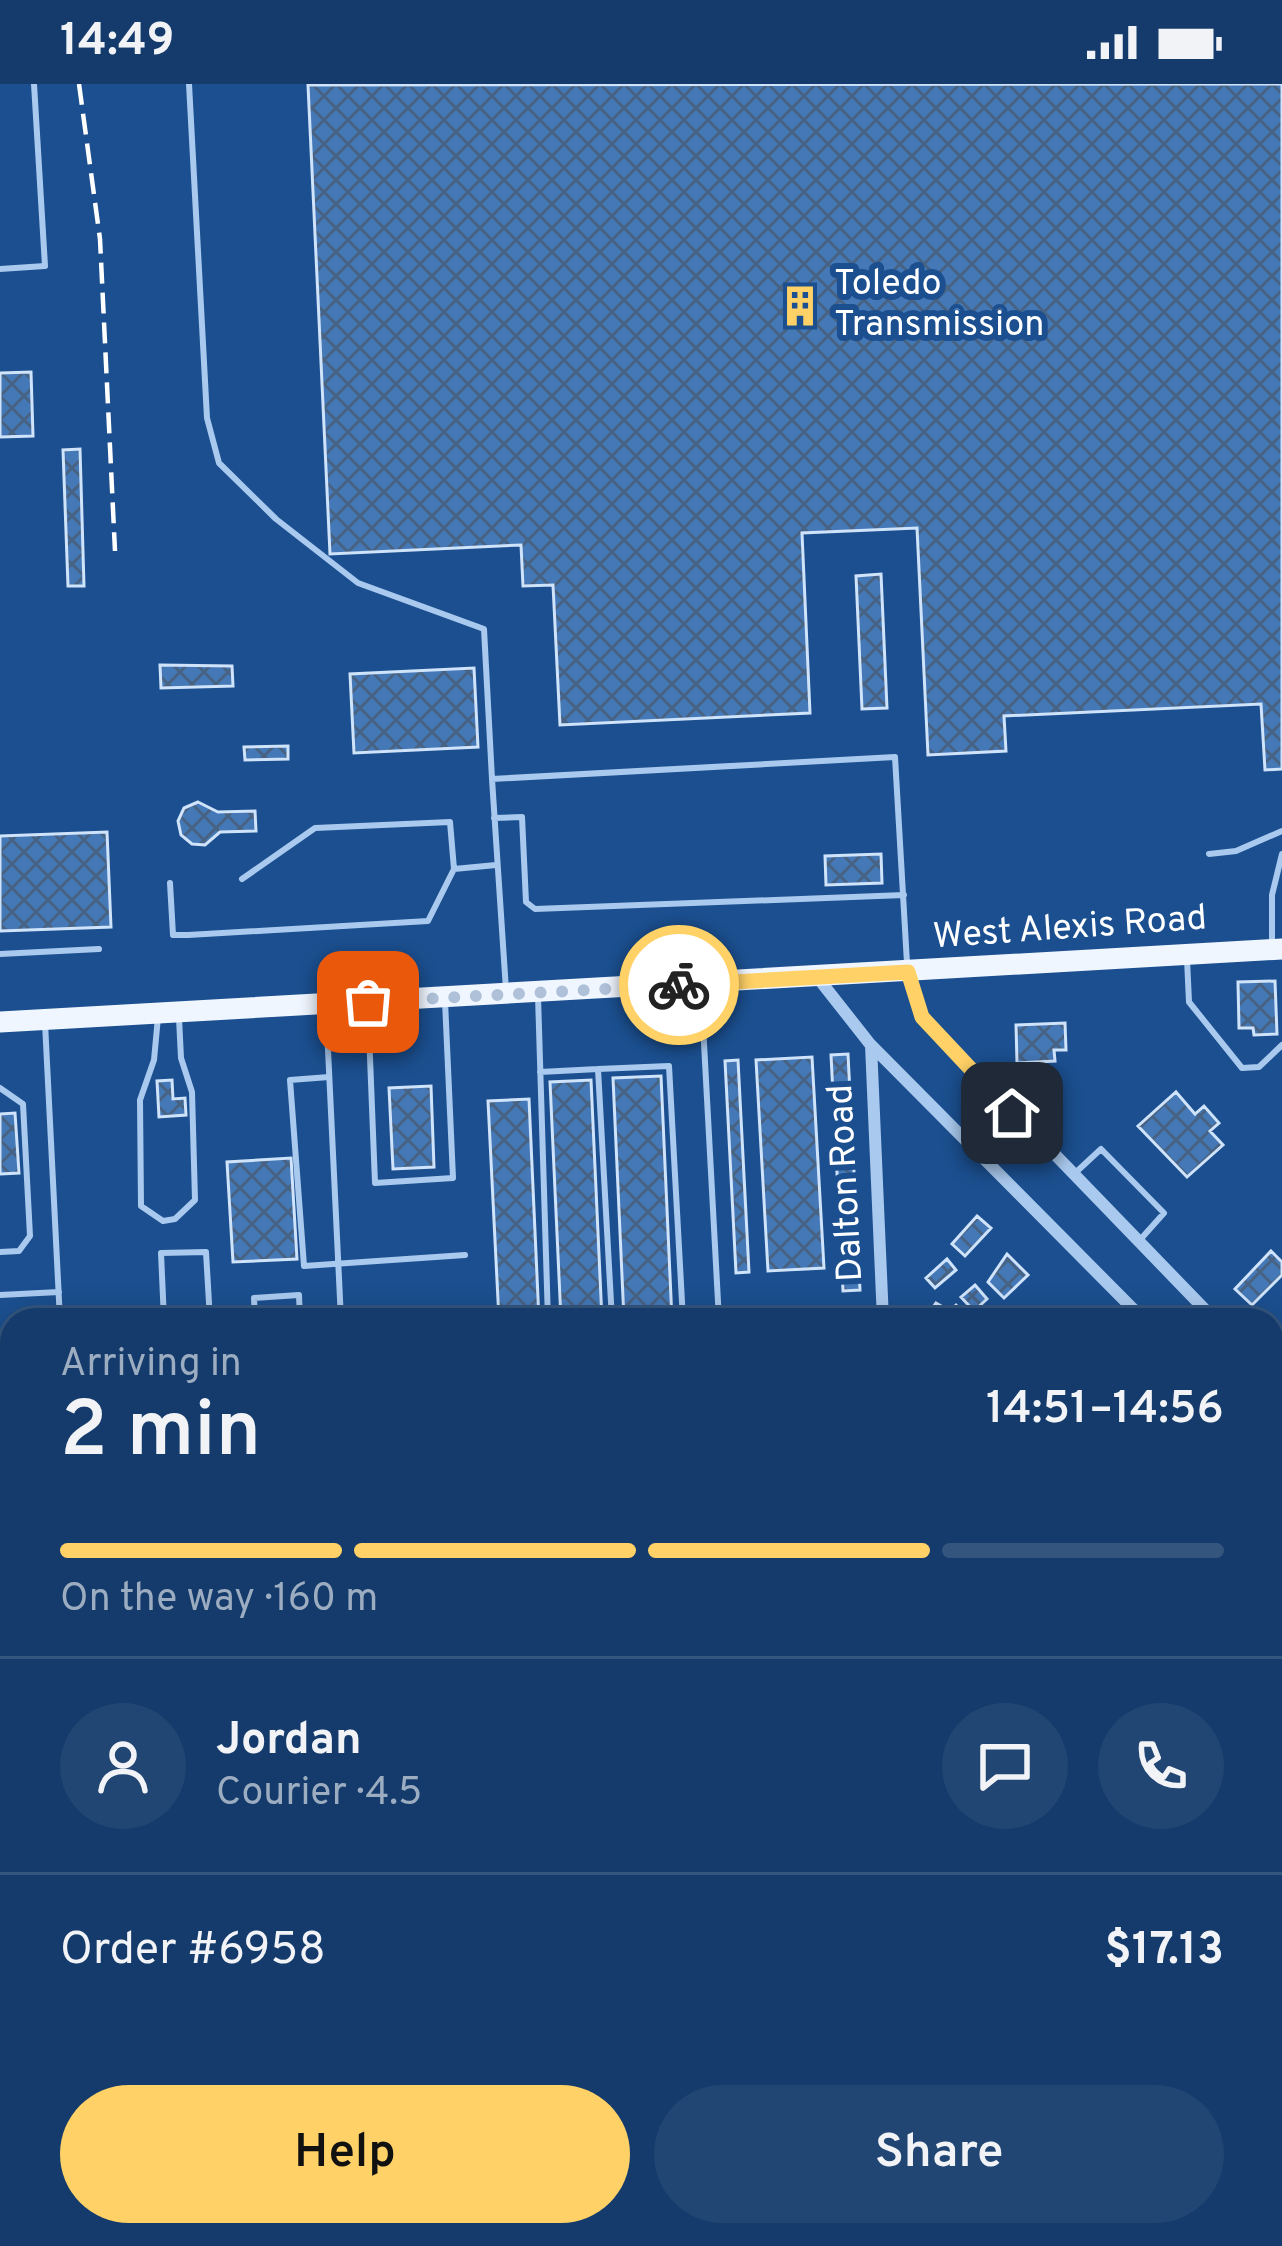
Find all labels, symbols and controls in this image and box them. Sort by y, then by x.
text: 14:49 [60,14,175,71]
place label: Toledo Transmission [834,262,1044,349]
building icon: Toledo Transmission [777,283,823,329]
street label: West Alexis Road [932,896,1208,962]
courier [619,925,739,1045]
pin [317,951,419,1053]
icon: bike [646,952,712,1018]
icon: bag [335,969,401,1035]
pin [961,1062,1063,1164]
icon: home [979,1080,1045,1146]
street label: Dalton Road [819,1083,875,1283]
text: Arriving in [60,1341,242,1390]
text: 14:51–14:56 [986,1382,1224,1439]
text: 2 min [60,1385,261,1484]
text: On the way · 160 m [60,1576,378,1625]
button: person [60,1703,186,1829]
button: chat [942,1703,1068,1829]
button: phone [1098,1703,1224,1829]
text: Jordan [216,1713,362,1770]
text: Courier · 4.5 [216,1770,422,1819]
text: Order #6958 [60,1923,326,1980]
text: $17.13 [1105,1923,1224,1980]
button: Help [60,2085,630,2223]
button: Share [654,2085,1224,2223]

